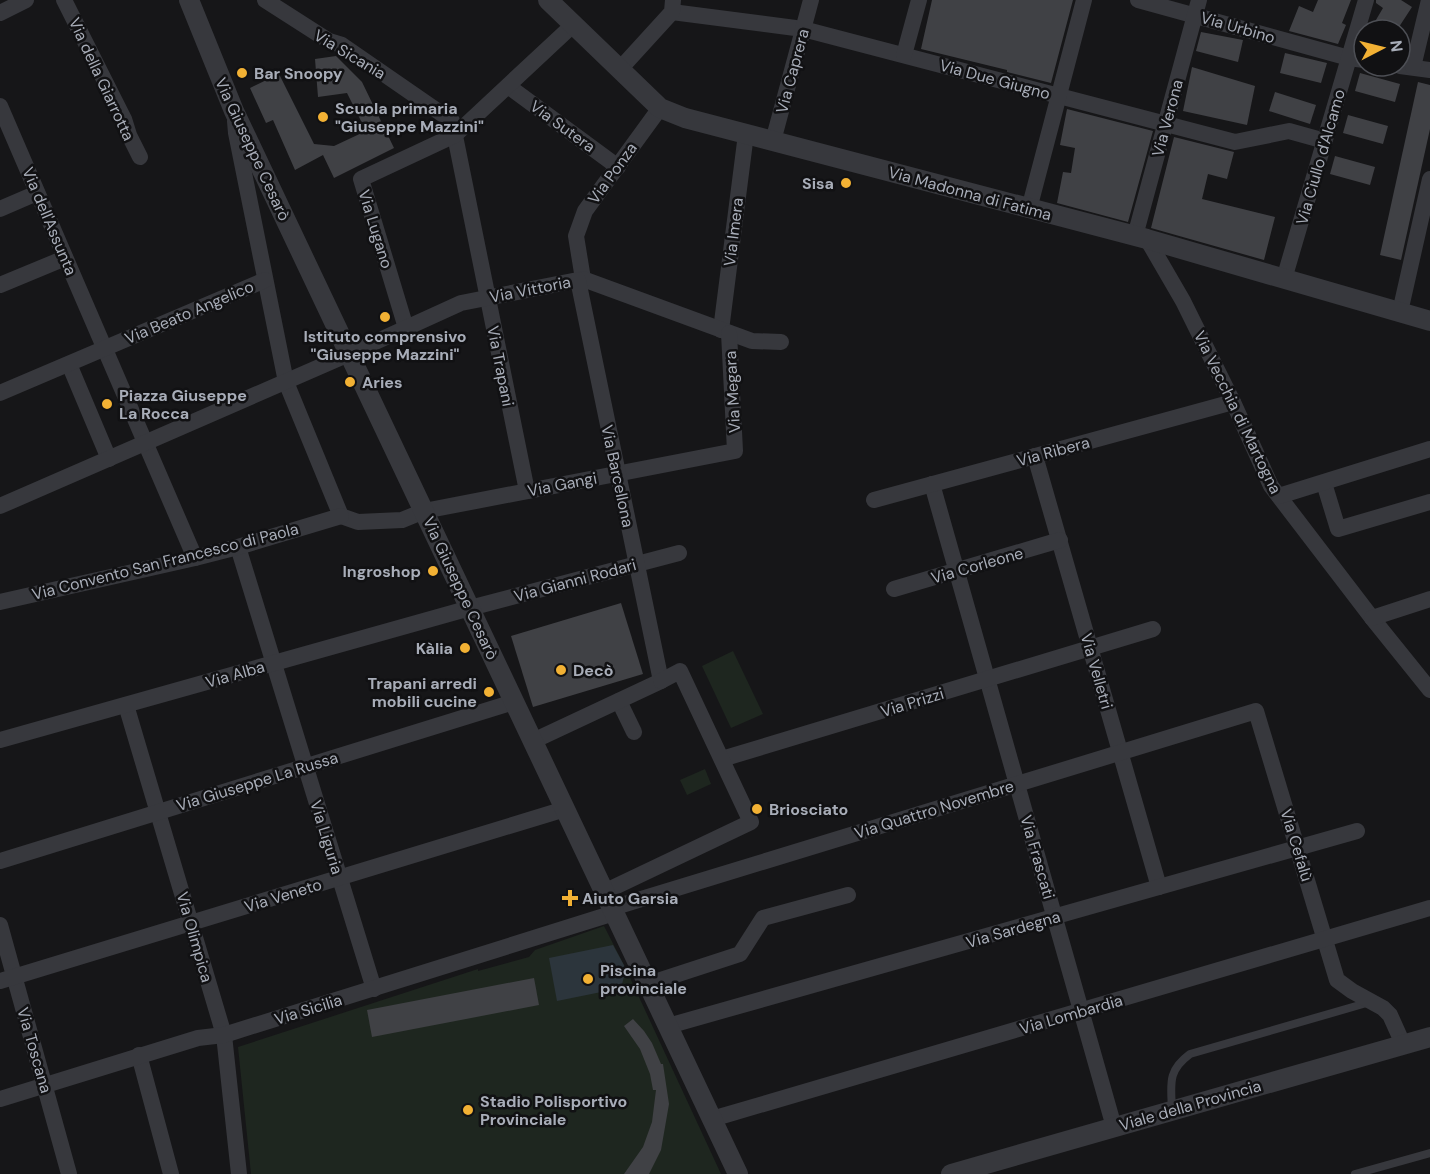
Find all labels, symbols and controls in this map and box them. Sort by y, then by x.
street label: Via Urbino [1198,7,1277,48]
street label: Via della Giarrotta [64,14,139,144]
north arrow [1352,18,1412,78]
street label: Via Sicania [310,25,390,84]
street label: Via Caprera [771,26,814,116]
text: N [1385,39,1408,53]
street label: Via Due Giugno [937,55,1053,104]
place label: Bar Snoopy [254,63,343,84]
marker: Bar Snoopy [235,66,249,80]
street label: Via Giuseppe Cesarò [210,74,295,224]
street label: Via Verona [1147,77,1188,159]
street label: Via Ciullo d'Alcamo [1291,87,1350,227]
street label: Via Sutera [526,96,600,157]
place label: Scuola primaria "Giuseppe Mazzini" [335,98,484,137]
marker: Scuola primaria "Giuseppe Mazzini" [316,110,330,124]
street label: Via Ponza [583,138,642,208]
street label: Via Madonna di Fatima [886,162,1054,225]
street label: Via dell'Assunta [17,164,82,278]
place label: Sisa [802,173,834,194]
marker: Sisa [839,176,853,190]
street label: Via Lugano [354,187,397,271]
street label: Via Imera [719,196,748,268]
street label: Via Vittoria [488,271,573,308]
street label: Via Beato Angelico [122,276,257,349]
marker: Istituto comprensivo "Giuseppe Mazzini" [378,310,392,324]
street label: Via Trapani [482,324,519,408]
place label: Istituto comprensivo "Giuseppe Mazzini" [303,326,467,365]
street label: Via Vecchia di Martogna [1189,327,1286,497]
street label: Via Megara [720,350,745,434]
place label: Aries [362,372,402,393]
marker: Aries [343,375,357,389]
place label: Piazza Giuseppe La Rocca [119,385,247,424]
marker: Piazza Giuseppe La Rocca [100,397,114,411]
street label: Via Barcellona [596,423,639,529]
street label: Via Ribera [1014,432,1092,471]
street label: Via Gangi [526,467,599,502]
street label: Via Giuseppe Cesarò [418,513,503,663]
street label: Via Convento San Francesco di Paola [30,518,301,605]
street label: Via Corleone [929,542,1026,589]
street label: Via Gianni Rodari [512,554,639,607]
place label: Ingroshop [342,561,421,582]
marker: Ingroshop [426,564,440,578]
street label: Via Velletri [1076,631,1117,712]
place label: Kàlia [416,638,453,659]
marker: Kàlia [458,641,472,655]
street label: Via Alba [203,656,267,693]
place label: Decò [573,660,613,681]
marker: Decò [554,663,568,677]
place label: Trapani arredi mobili cucine [368,673,477,712]
street label: Via Prizzi [878,683,946,722]
marker: Trapani arredi mobili cucine [482,685,496,699]
street label: Via Giuseppe La Russa [174,747,341,816]
street label: Via Quattro Novembre [852,775,1016,844]
street label: Via Liguria [305,798,348,877]
place label: Briosciato [769,799,848,820]
marker: Briosciato [750,802,764,816]
street label: Via Cefalù [1276,806,1317,884]
street label: Via Frascati [1016,813,1060,902]
street label: Via Veneto [242,874,324,917]
place label: Aiuto Garsia [582,888,678,909]
street label: Via Olimpica [172,889,217,985]
marker: Aiuto Garsia [563,891,577,905]
street label: Via Sardegna [964,906,1063,953]
place label: Piscina provinciale [600,960,687,999]
marker: Piscina provinciale [581,972,595,986]
street label: Via Sicilia [272,989,345,1030]
street label: Via Lombardia [1017,990,1125,1039]
street label: Via Toscana [12,1005,57,1095]
street label: Viale della Provincia [1117,1075,1263,1136]
place label: Stadio Polisportivo Provinciale [480,1091,627,1130]
marker: Stadio Polisportivo Provinciale [461,1103,475,1117]

